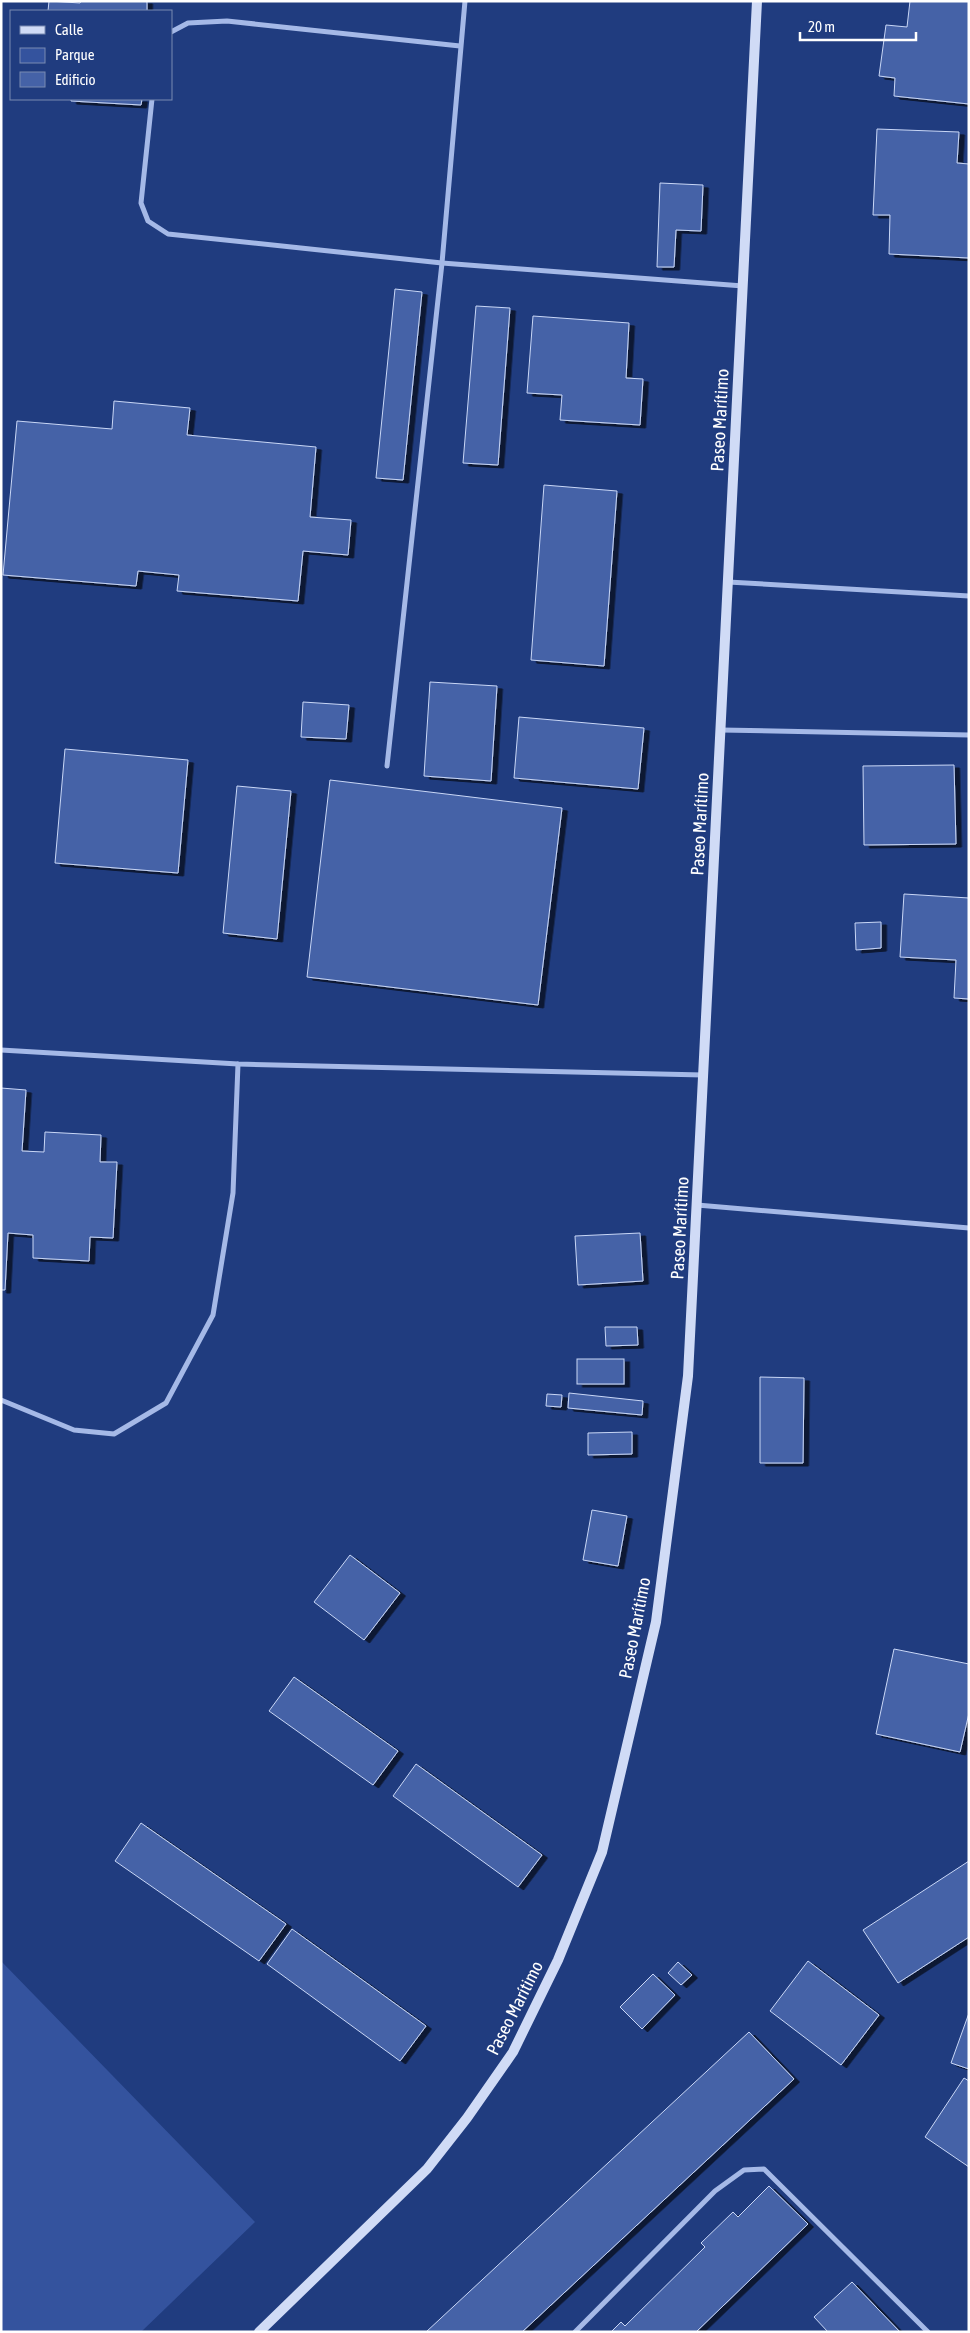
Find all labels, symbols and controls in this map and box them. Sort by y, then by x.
legend [10,10,172,100]
scale bar [800,10,916,42]
text: 20 m [808,18,835,35]
text: Calle [55,21,84,38]
text: Parque [55,46,95,63]
text: Edificio [55,71,96,88]
street label: Paseo Marítimo [706,368,733,472]
street label: Paseo Marítimo [686,772,713,876]
street label: Paseo Marítimo [666,1176,693,1280]
street label: Paseo Marítimo [614,1575,655,1680]
street label: Paseo Marítimo [482,1957,547,2058]

